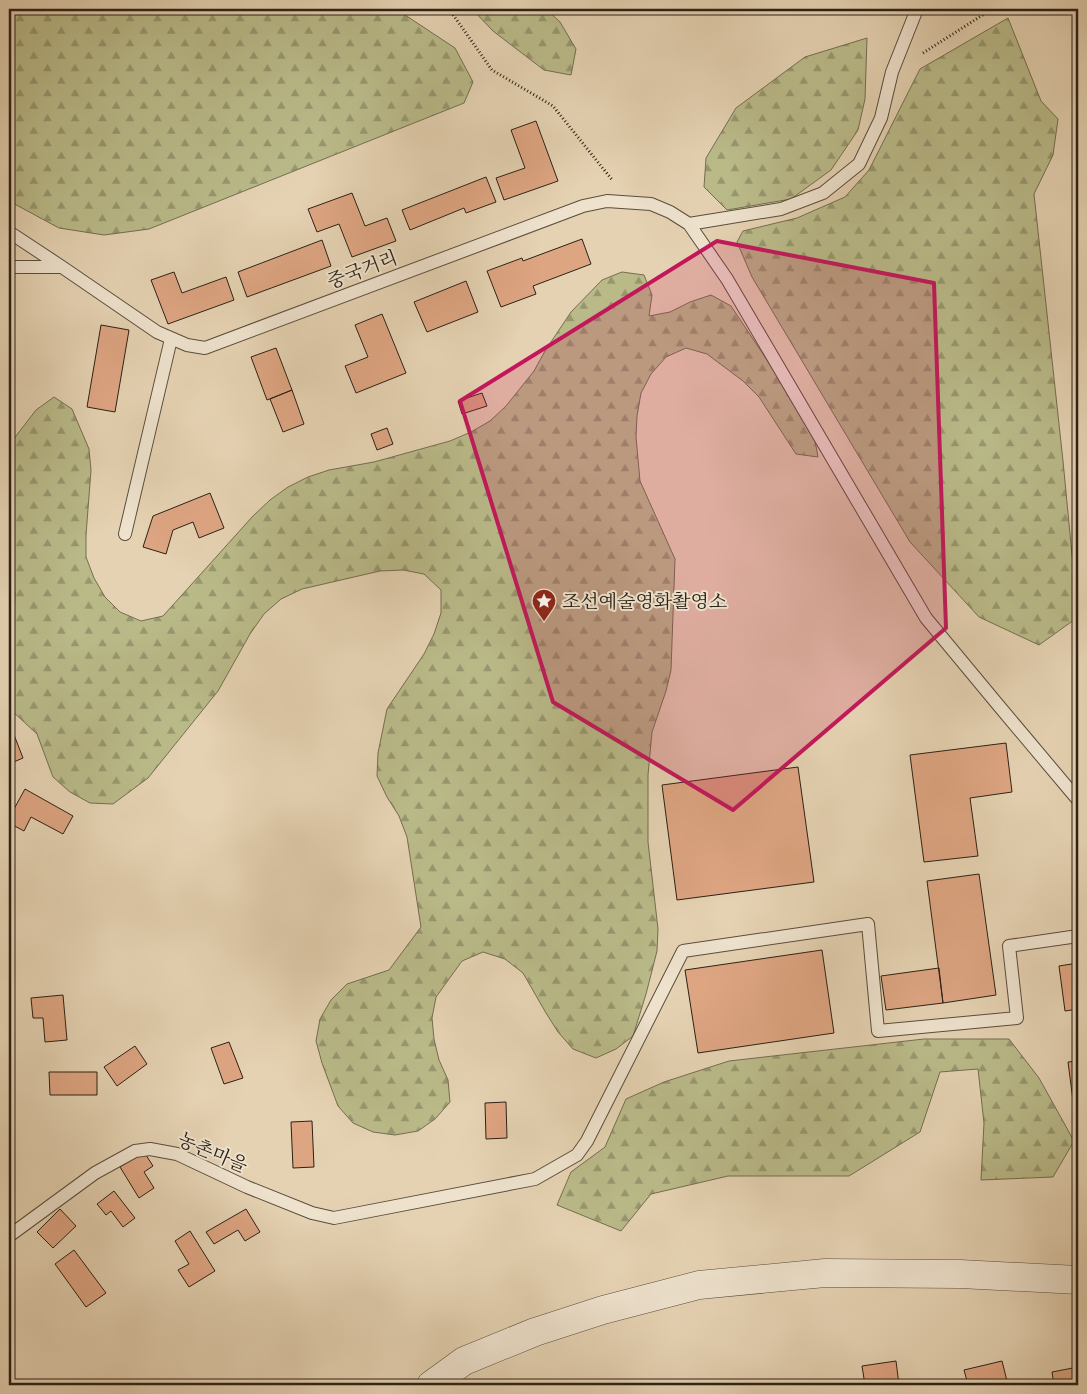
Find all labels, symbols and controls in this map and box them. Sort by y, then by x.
street label: 중국거리 [323,243,401,295]
place label: 조선예술영화촬영소 [562,587,727,615]
place icon: 조선예술영화촬영소 [531,588,557,622]
street label: 농촌마을 [174,1125,252,1179]

